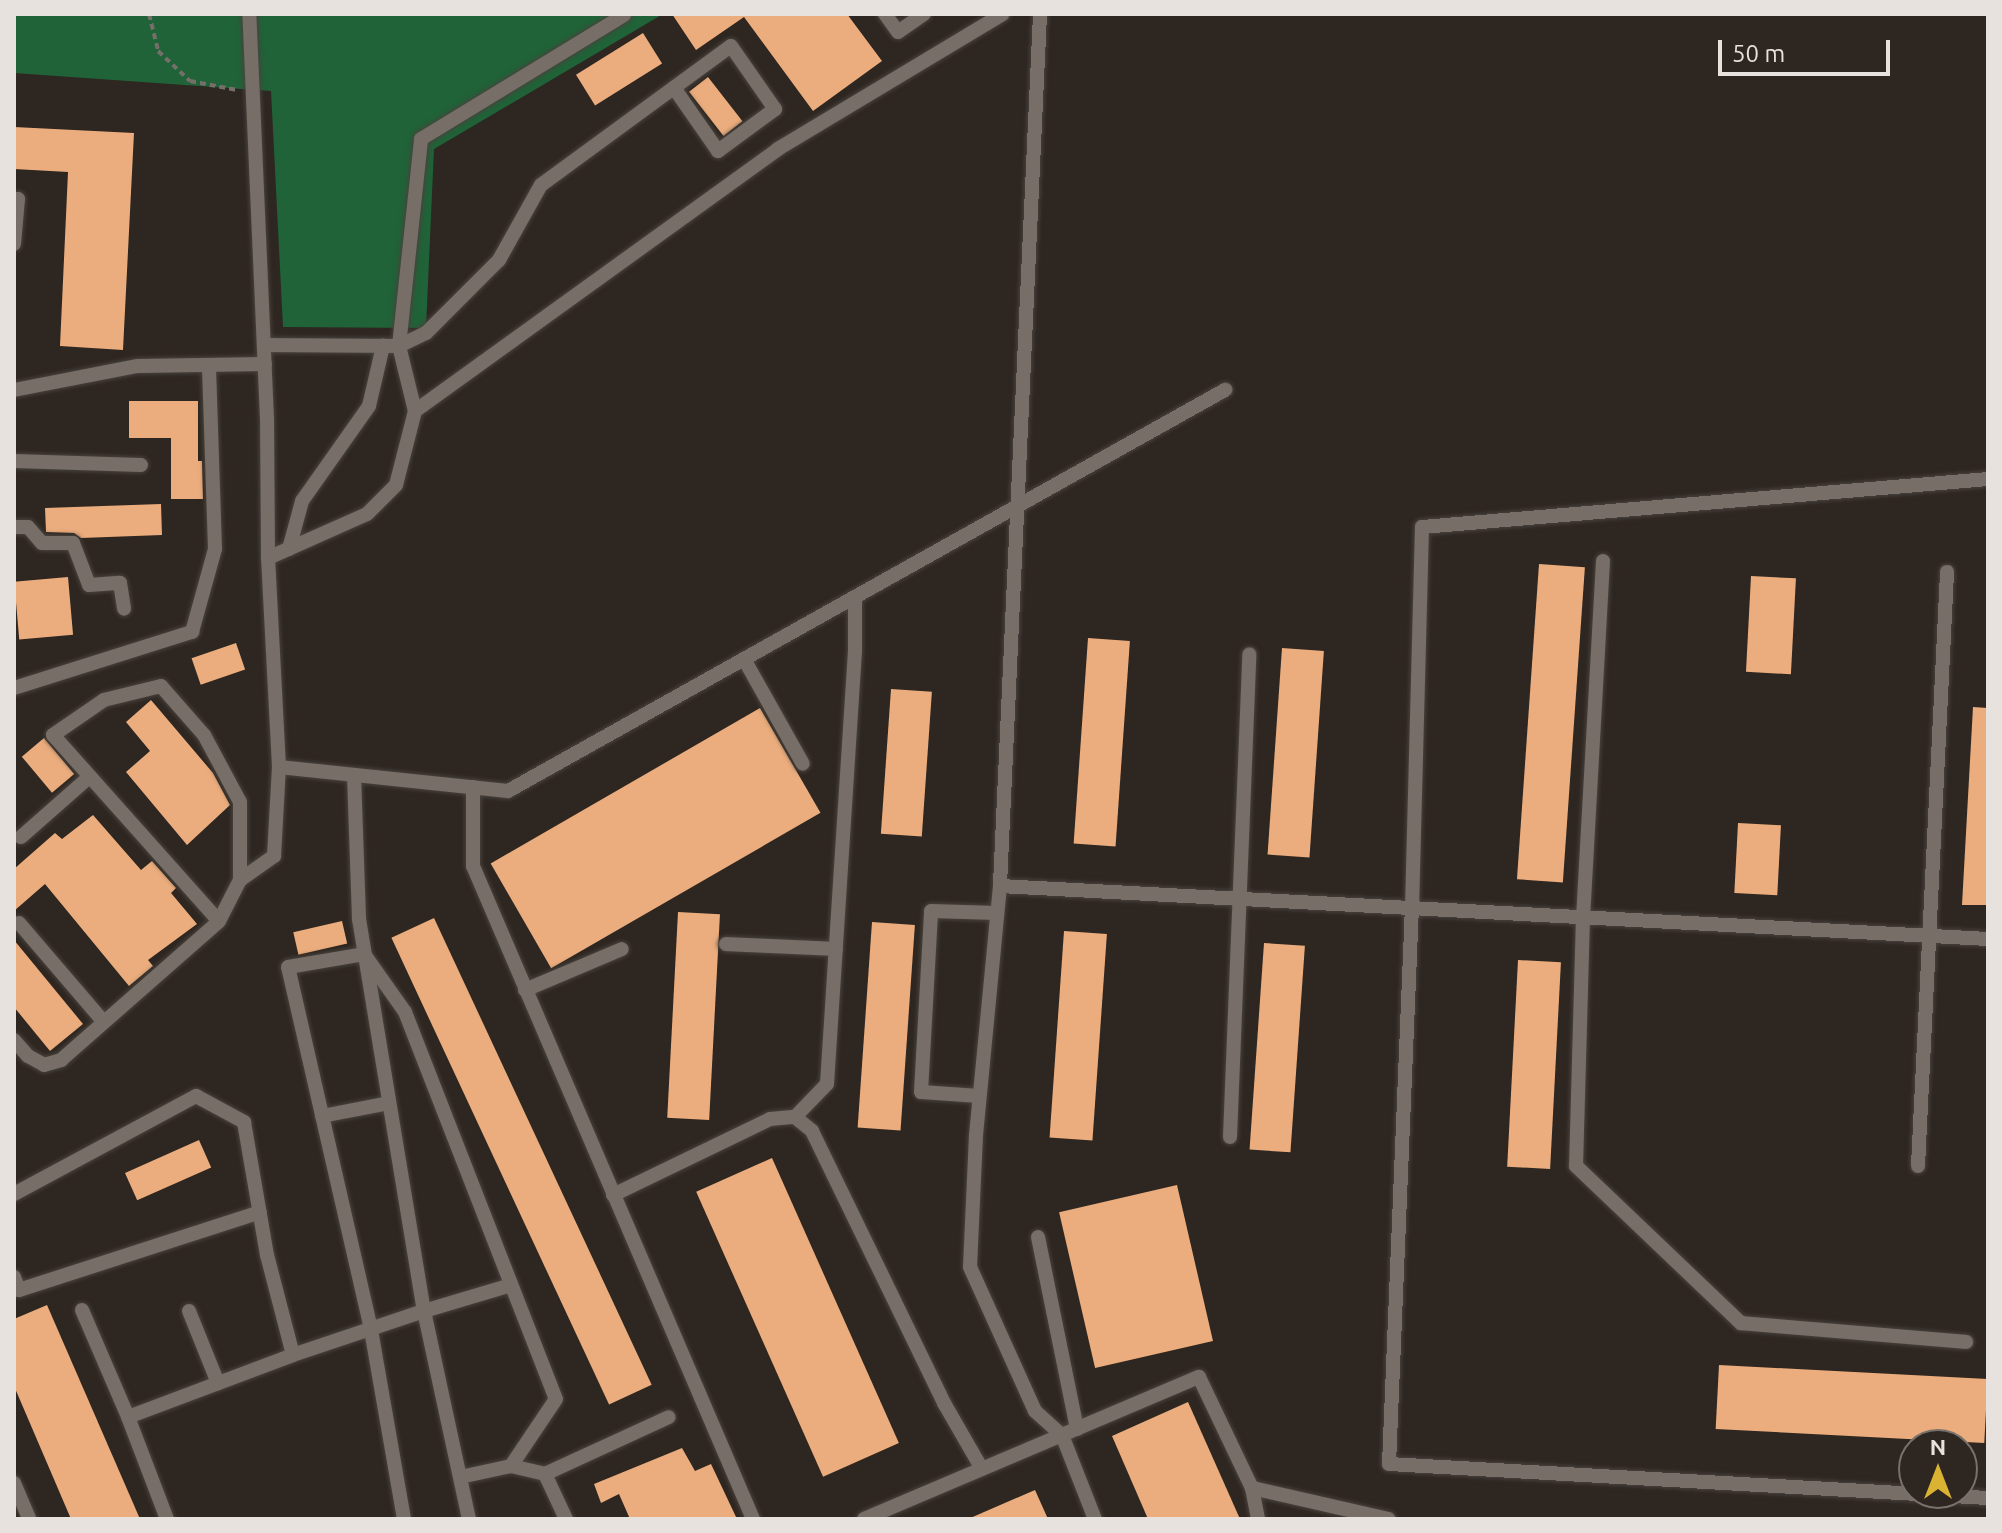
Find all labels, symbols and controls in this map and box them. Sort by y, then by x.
scale bar [1722,24,1894,74]
text: 50 m [1732,40,1785,67]
north arrow [1898,1429,1978,1509]
text: N [1930,1434,1946,1459]

